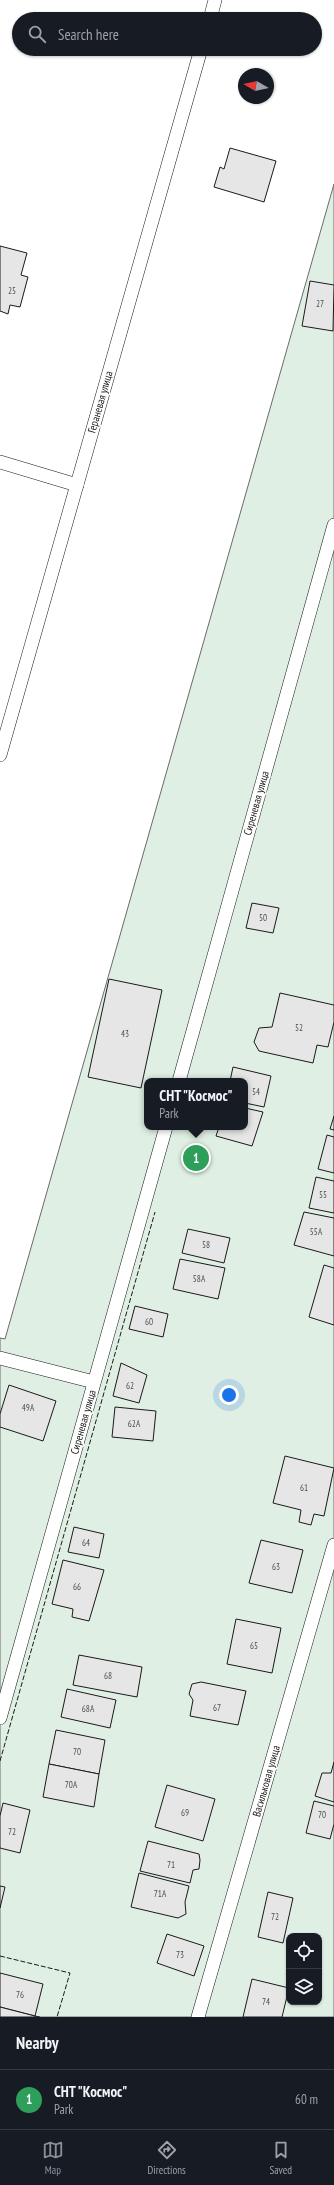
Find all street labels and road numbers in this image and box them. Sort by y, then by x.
street label: Гераневая улица [84,369,116,435]
street label: Сиреневая улица [240,769,272,837]
street label: Сиреневая улица [67,1388,99,1456]
street label: Васильковая улица [249,1744,283,1818]

